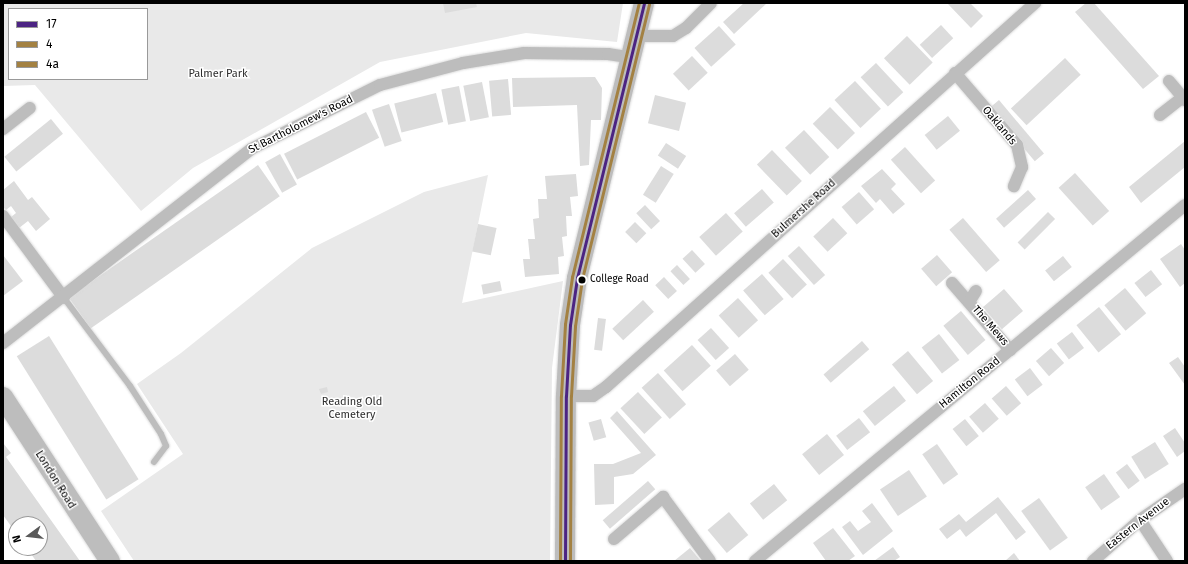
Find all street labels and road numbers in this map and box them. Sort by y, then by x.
street label: St Bartholomew's Road [247,93,355,157]
street label: Oaklands [979,104,1019,148]
street label: Bulmershe Road [769,177,839,241]
street label: The Mews [969,303,1011,349]
street label: Hamilton Road [937,355,1003,411]
street label: London Road [32,449,78,511]
street label: Eastern Avenue [1104,495,1172,553]

